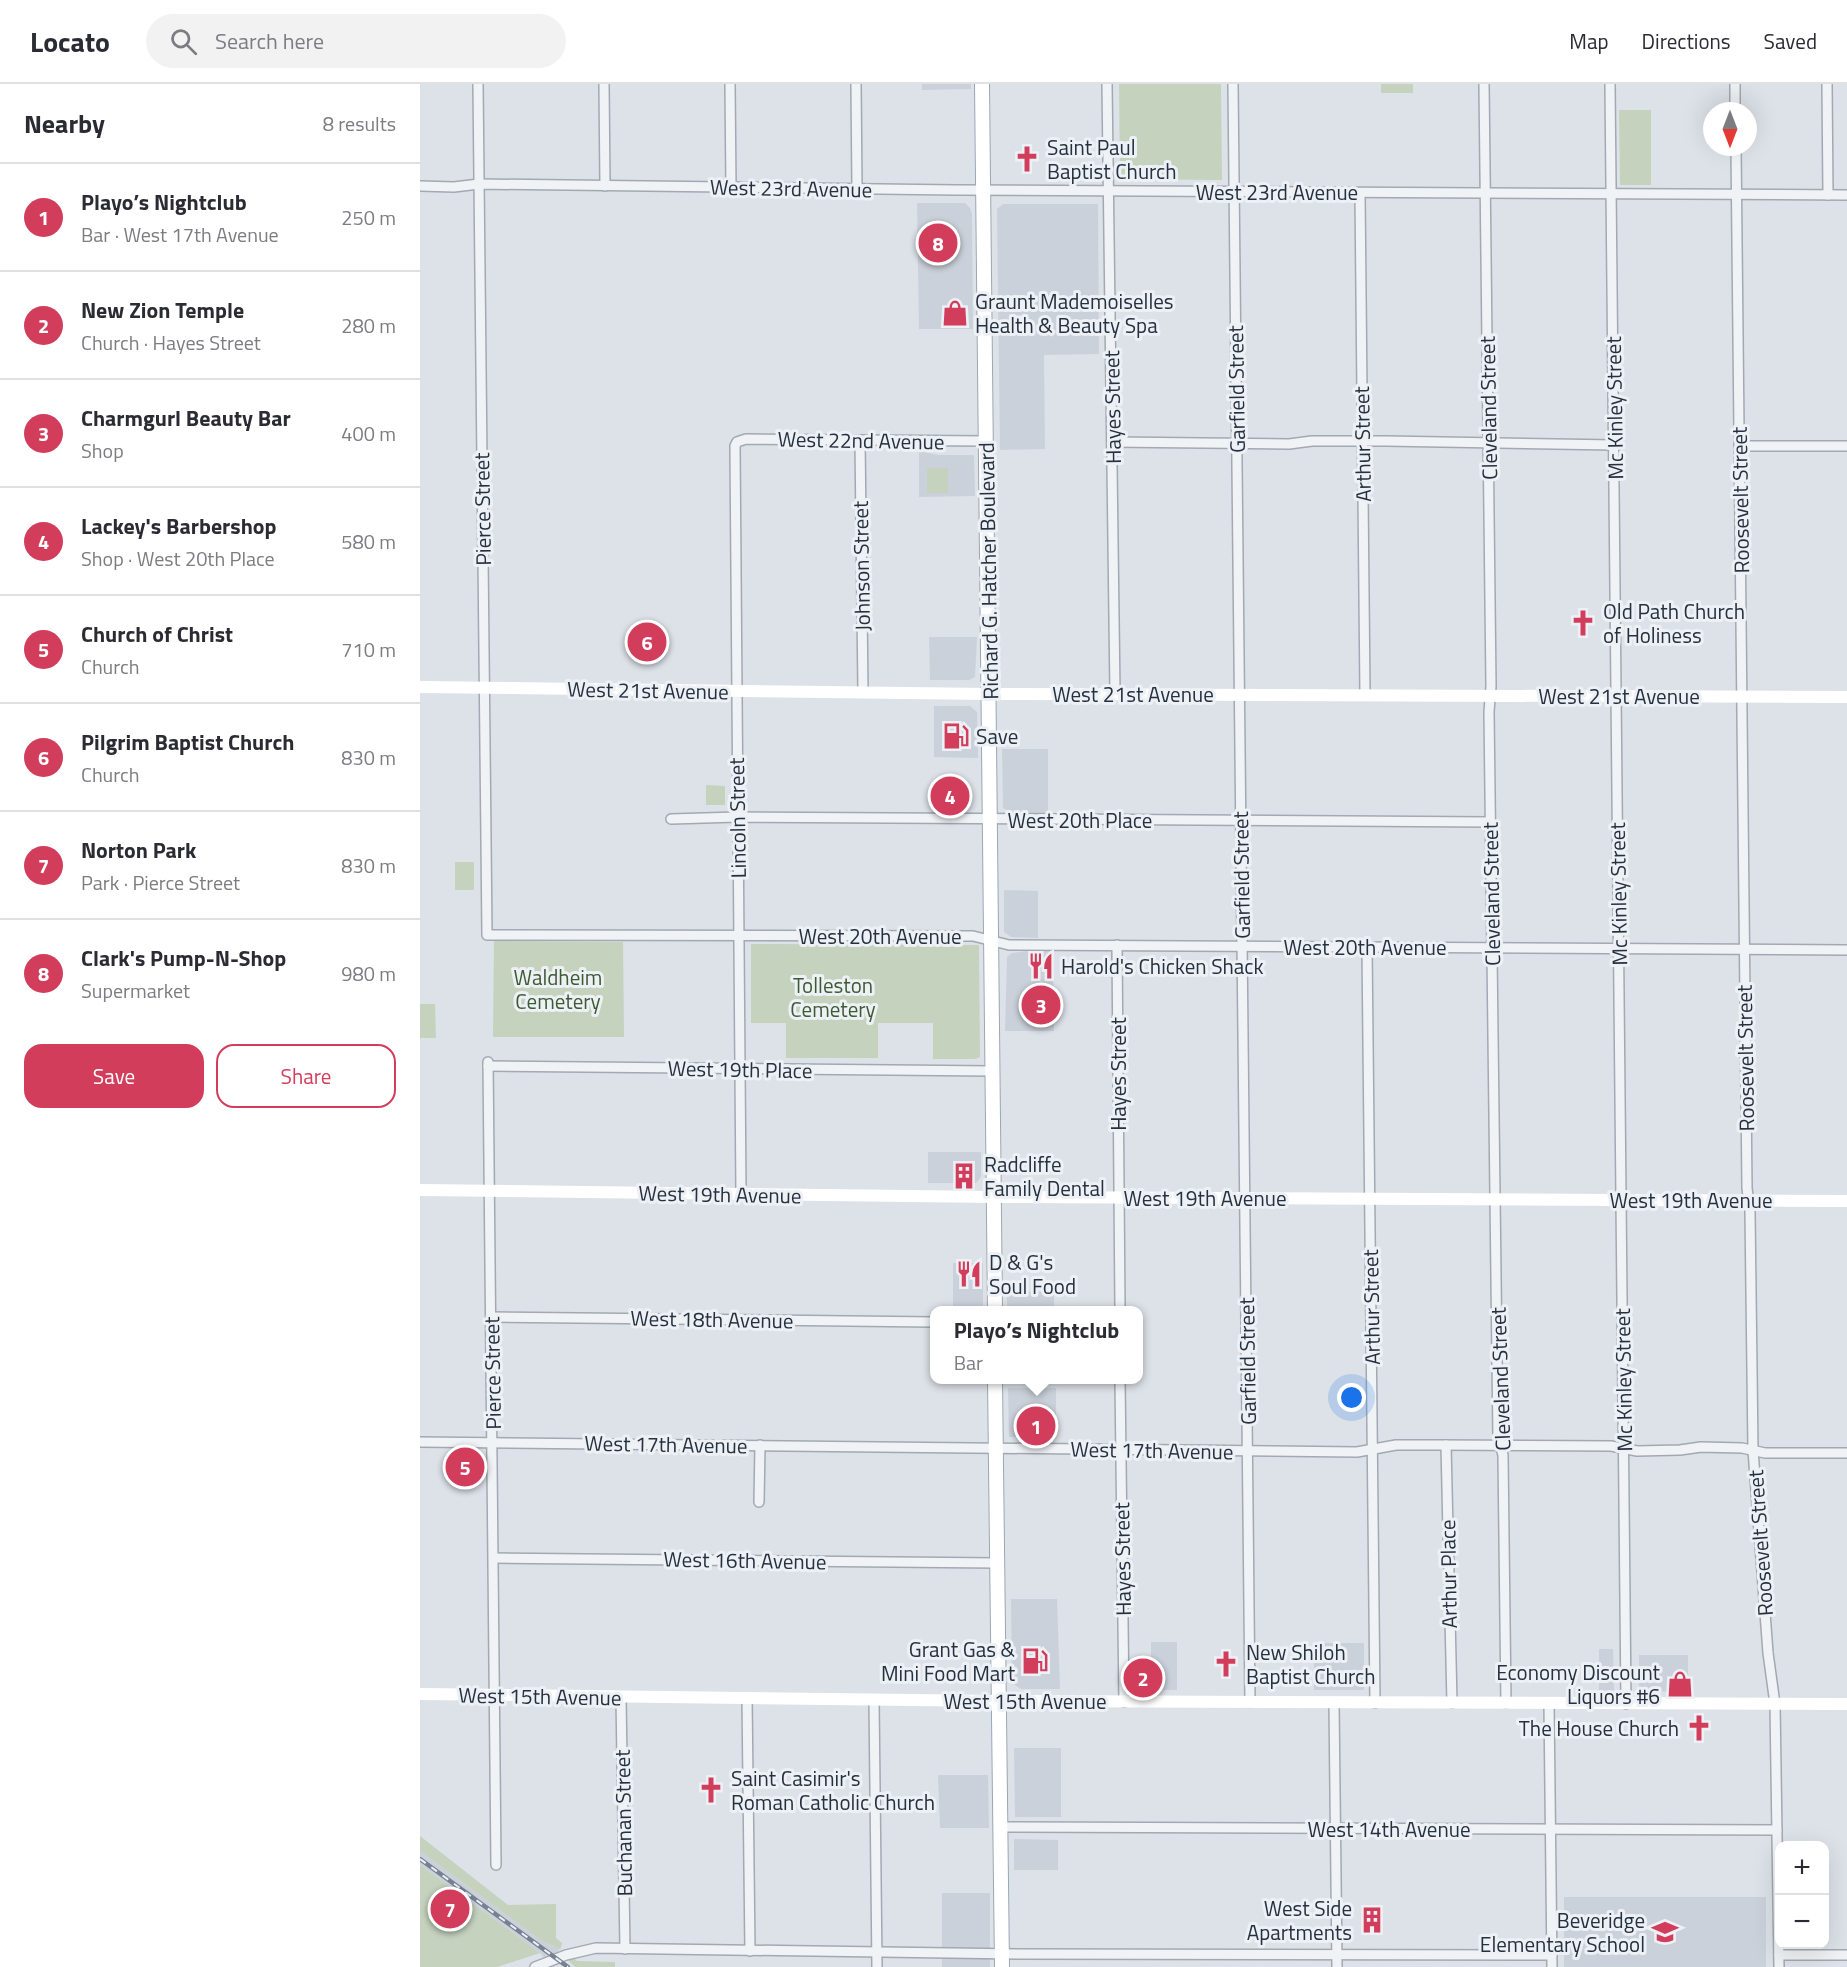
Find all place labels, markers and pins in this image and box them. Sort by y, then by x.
place label: Saint Paul Baptist Church [1047,131,1177,187]
church icon: Saint Paul Baptist Church [1012,144,1042,174]
pin: 8 [918,220,958,266]
place label: Graunt Mademoiselles Health & Beauty Spa [975,285,1174,341]
shop icon: Graunt Mademoiselles Health & Beauty Spa [940,298,970,328]
place label: Old Path Church of Holiness [1603,595,1745,651]
church icon: Old Path Church of Holiness [1568,608,1598,638]
pin: 6 [628,620,666,664]
place label: Save [976,720,1018,752]
fuel station icon: Save [941,721,971,751]
pin: 4 [930,774,970,818]
place label: Harold's Chicken Shack [1061,950,1264,982]
restaurant icon: Harold's Chicken Shack [1026,951,1056,981]
pin: 3 [1022,982,1060,1028]
place label: Radcliffe Family Dental [984,1148,1105,1204]
building icon: Radcliffe Family Dental [949,1161,979,1191]
place label: D & G's Soul Food [989,1246,1076,1302]
restaurant icon: D & G's Soul Food [954,1259,984,1289]
pin: 1 [1016,1404,1056,1448]
pin: 5 [446,1444,484,1490]
place label: Grant Gas & Mini Food Mart [881,1633,1016,1689]
place label: New Shiloh Baptist Church [1246,1636,1376,1692]
fuel station icon: Grant Gas & Mini Food Mart [1020,1646,1050,1676]
church icon: New Shiloh Baptist Church [1211,1649,1241,1679]
pin: 2 [1124,1656,1162,1700]
place label: Economy Discount Liquors #6 [1496,1656,1661,1712]
shop icon: Economy Discount Liquors #6 [1665,1669,1695,1699]
place label: The House Church [1519,1712,1679,1744]
church icon: The House Church [1684,1713,1714,1743]
place label: Saint Casimir's Roman Catholic Church [731,1762,935,1818]
church icon: Saint Casimir's Roman Catholic Church [696,1775,726,1805]
pin: 7 [430,1886,470,1932]
place label: West Side Apartments [1247,1892,1352,1948]
place label: Beveridge Elementary School [1480,1904,1645,1960]
building icon: West Side Apartments [1357,1905,1387,1935]
school or university icon: Beveridge Elementary School [1650,1917,1680,1947]

